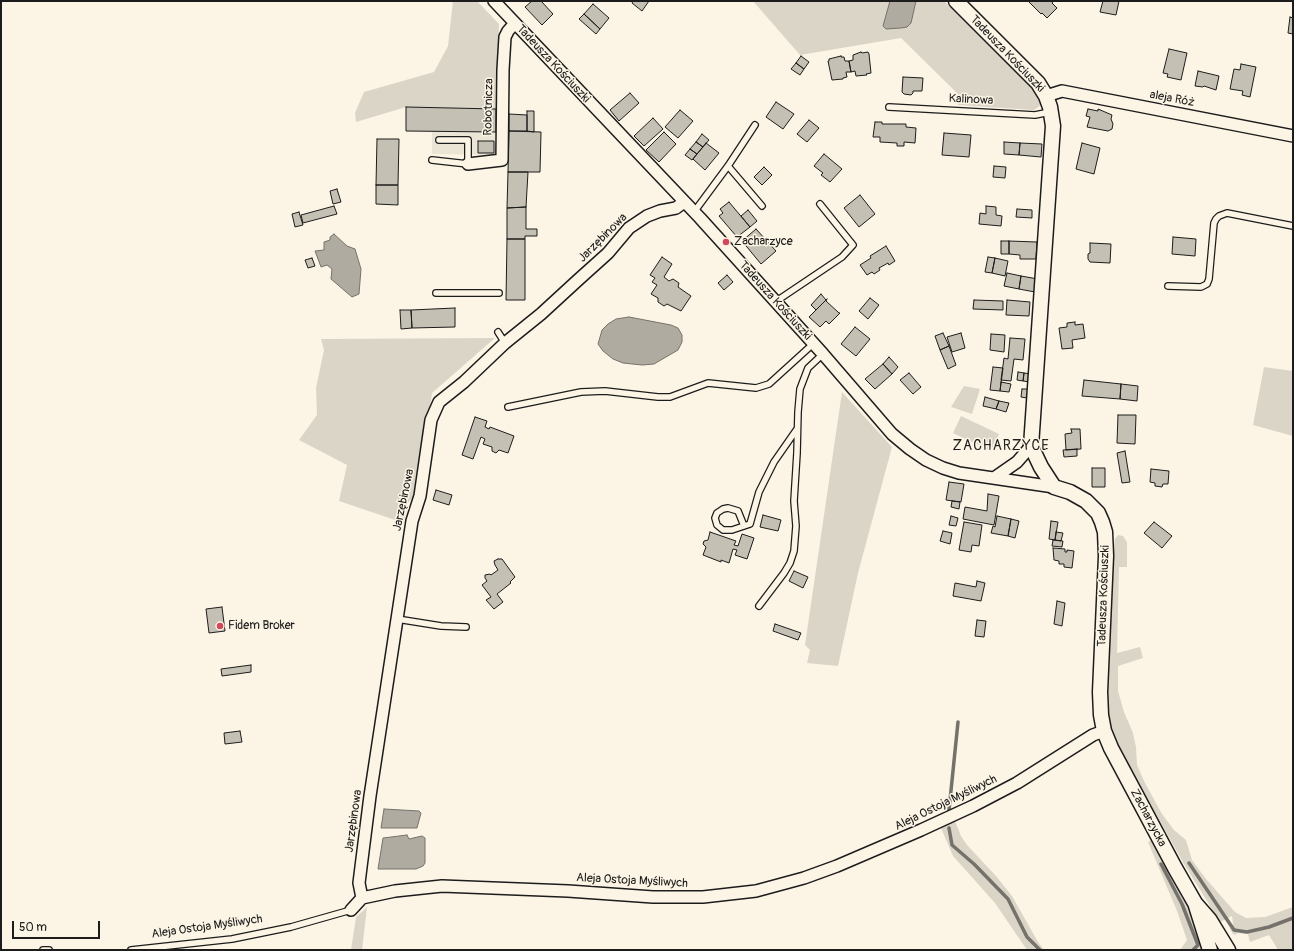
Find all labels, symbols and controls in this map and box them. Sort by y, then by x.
street label: Tadeusza Kościuszki [967,13,1047,95]
street label: Tadeusza Kościuszki [513,22,593,106]
street label: Robotnicza [481,78,497,136]
street label: aleja Róż [1149,88,1195,110]
street label: Kalinowa [948,92,994,108]
street label: Jarzębinowa [576,211,630,265]
place label: Zacharzyce [734,235,793,249]
marker: Zacharzyce [721,237,731,247]
street label: Tadeusza Kościuszki [736,259,814,343]
district label: ZACHARZYCE [953,438,1049,454]
street label: Jarzębinowa [390,468,418,532]
street label: Tadeusza Kościuszki [1095,545,1113,647]
place label: Fidem Broker [228,619,295,633]
marker: Fidem Broker [215,621,225,631]
street label: Aleja Ostoja Myśliwych [893,772,999,834]
street label: Zacharzycka [1127,787,1169,849]
street label: Jarzębinowa [342,789,366,853]
street label: Aleja Ostoja Myśliwych [576,871,688,891]
street label: Aleja Ostoja Myśliwych [151,912,263,942]
scale bar [14,913,102,939]
text: 50 m [19,920,47,935]

